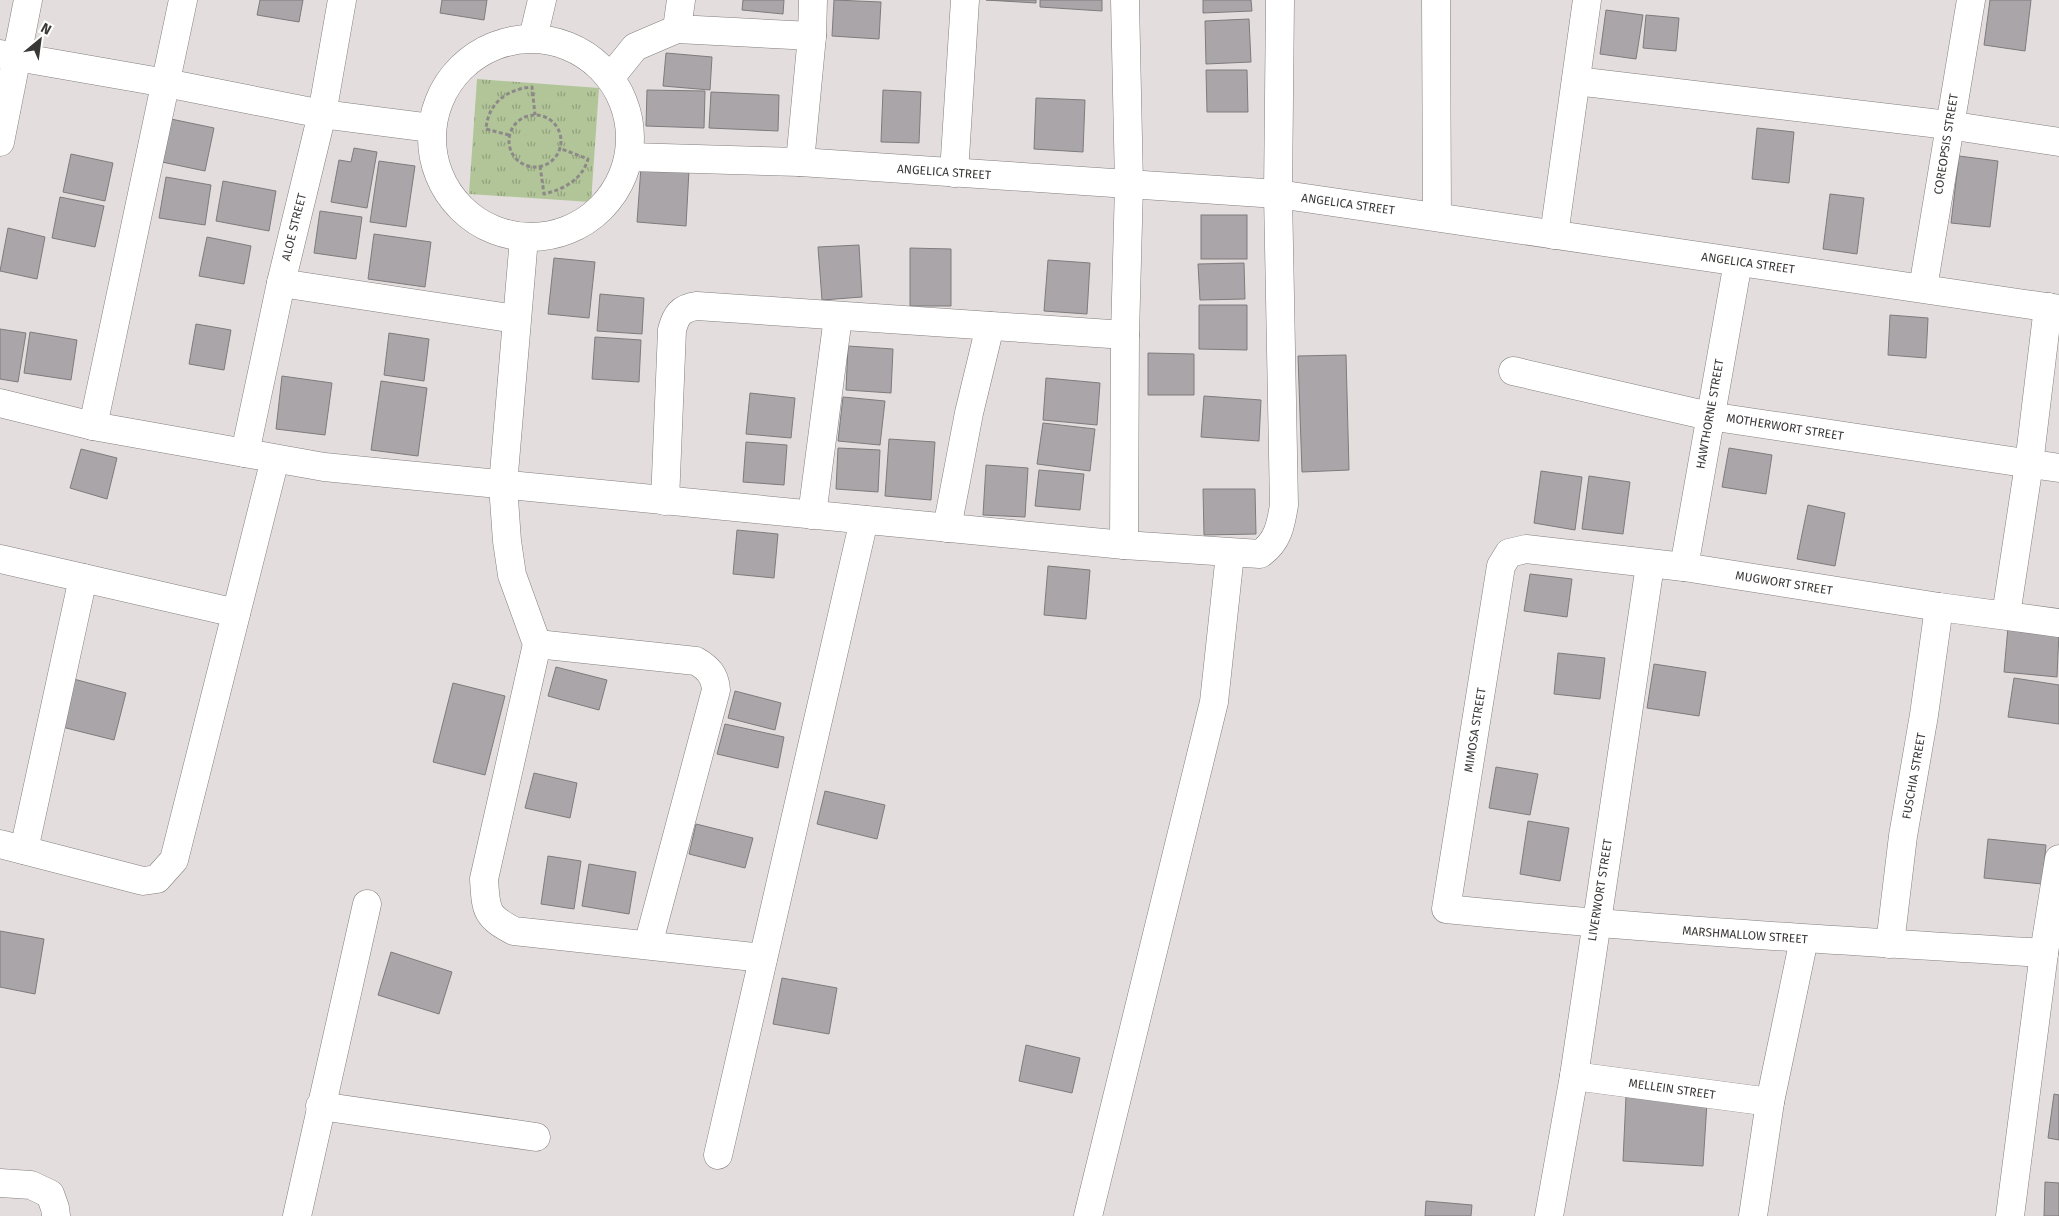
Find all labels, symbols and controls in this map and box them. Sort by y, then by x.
north arrow [15,15,65,65]
text: N [38,19,54,39]
street label: COREOPSIS STREET [1931,92,1961,195]
street label: ANGELICA STREET [897,162,992,182]
street label: ALOE STREET [279,191,309,262]
street label: ANGELICA STREET [1300,191,1396,218]
street label: ANGELICA STREET [1700,250,1796,277]
street label: HAWTHORNE STREET [1693,357,1727,470]
street label: MOTHERWORT STREET [1725,411,1845,443]
street label: MUGWORT STREET [1734,568,1834,598]
street label: MIMOSA STREET [1461,686,1489,773]
street label: FUSCHIA STREET [1900,731,1929,820]
street label: LIVERWORT STREET [1585,837,1615,942]
street label: MARSHMALLOW STREET [1682,924,1809,946]
street label: MELLEIN STREET [1628,1076,1717,1102]

